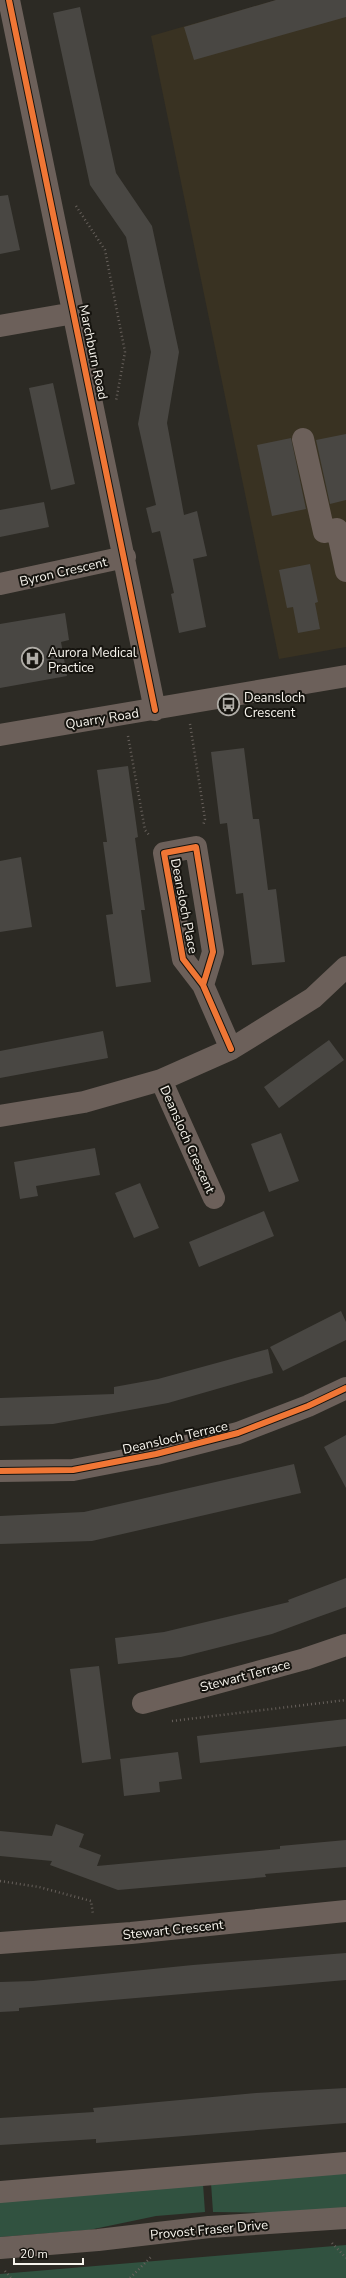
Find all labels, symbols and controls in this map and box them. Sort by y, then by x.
street label: Marchburn Road [74,303,112,401]
street label: Byron Crescent [18,553,109,591]
place label: Aurora Medical Practice [48,644,137,677]
hospital icon: Aurora Medical Practice [19,646,45,672]
place label: Deansloch Crescent [244,689,306,722]
bus stop icon: Deansloch Crescent [215,691,241,717]
street label: Quarry Road [64,704,140,734]
street label: Deansloch Place [166,857,202,955]
street label: Deansloch Crescent [155,1083,219,1196]
street label: Deansloch Terrace [121,1417,230,1459]
street label: Stewart Terrace [198,1655,292,1697]
street label: Stewart Crescent [122,1916,225,1944]
street label: Provost Fraser Drive [149,2216,269,2244]
scale bar [14,2240,83,2266]
text: 20 m [20,2246,48,2262]

